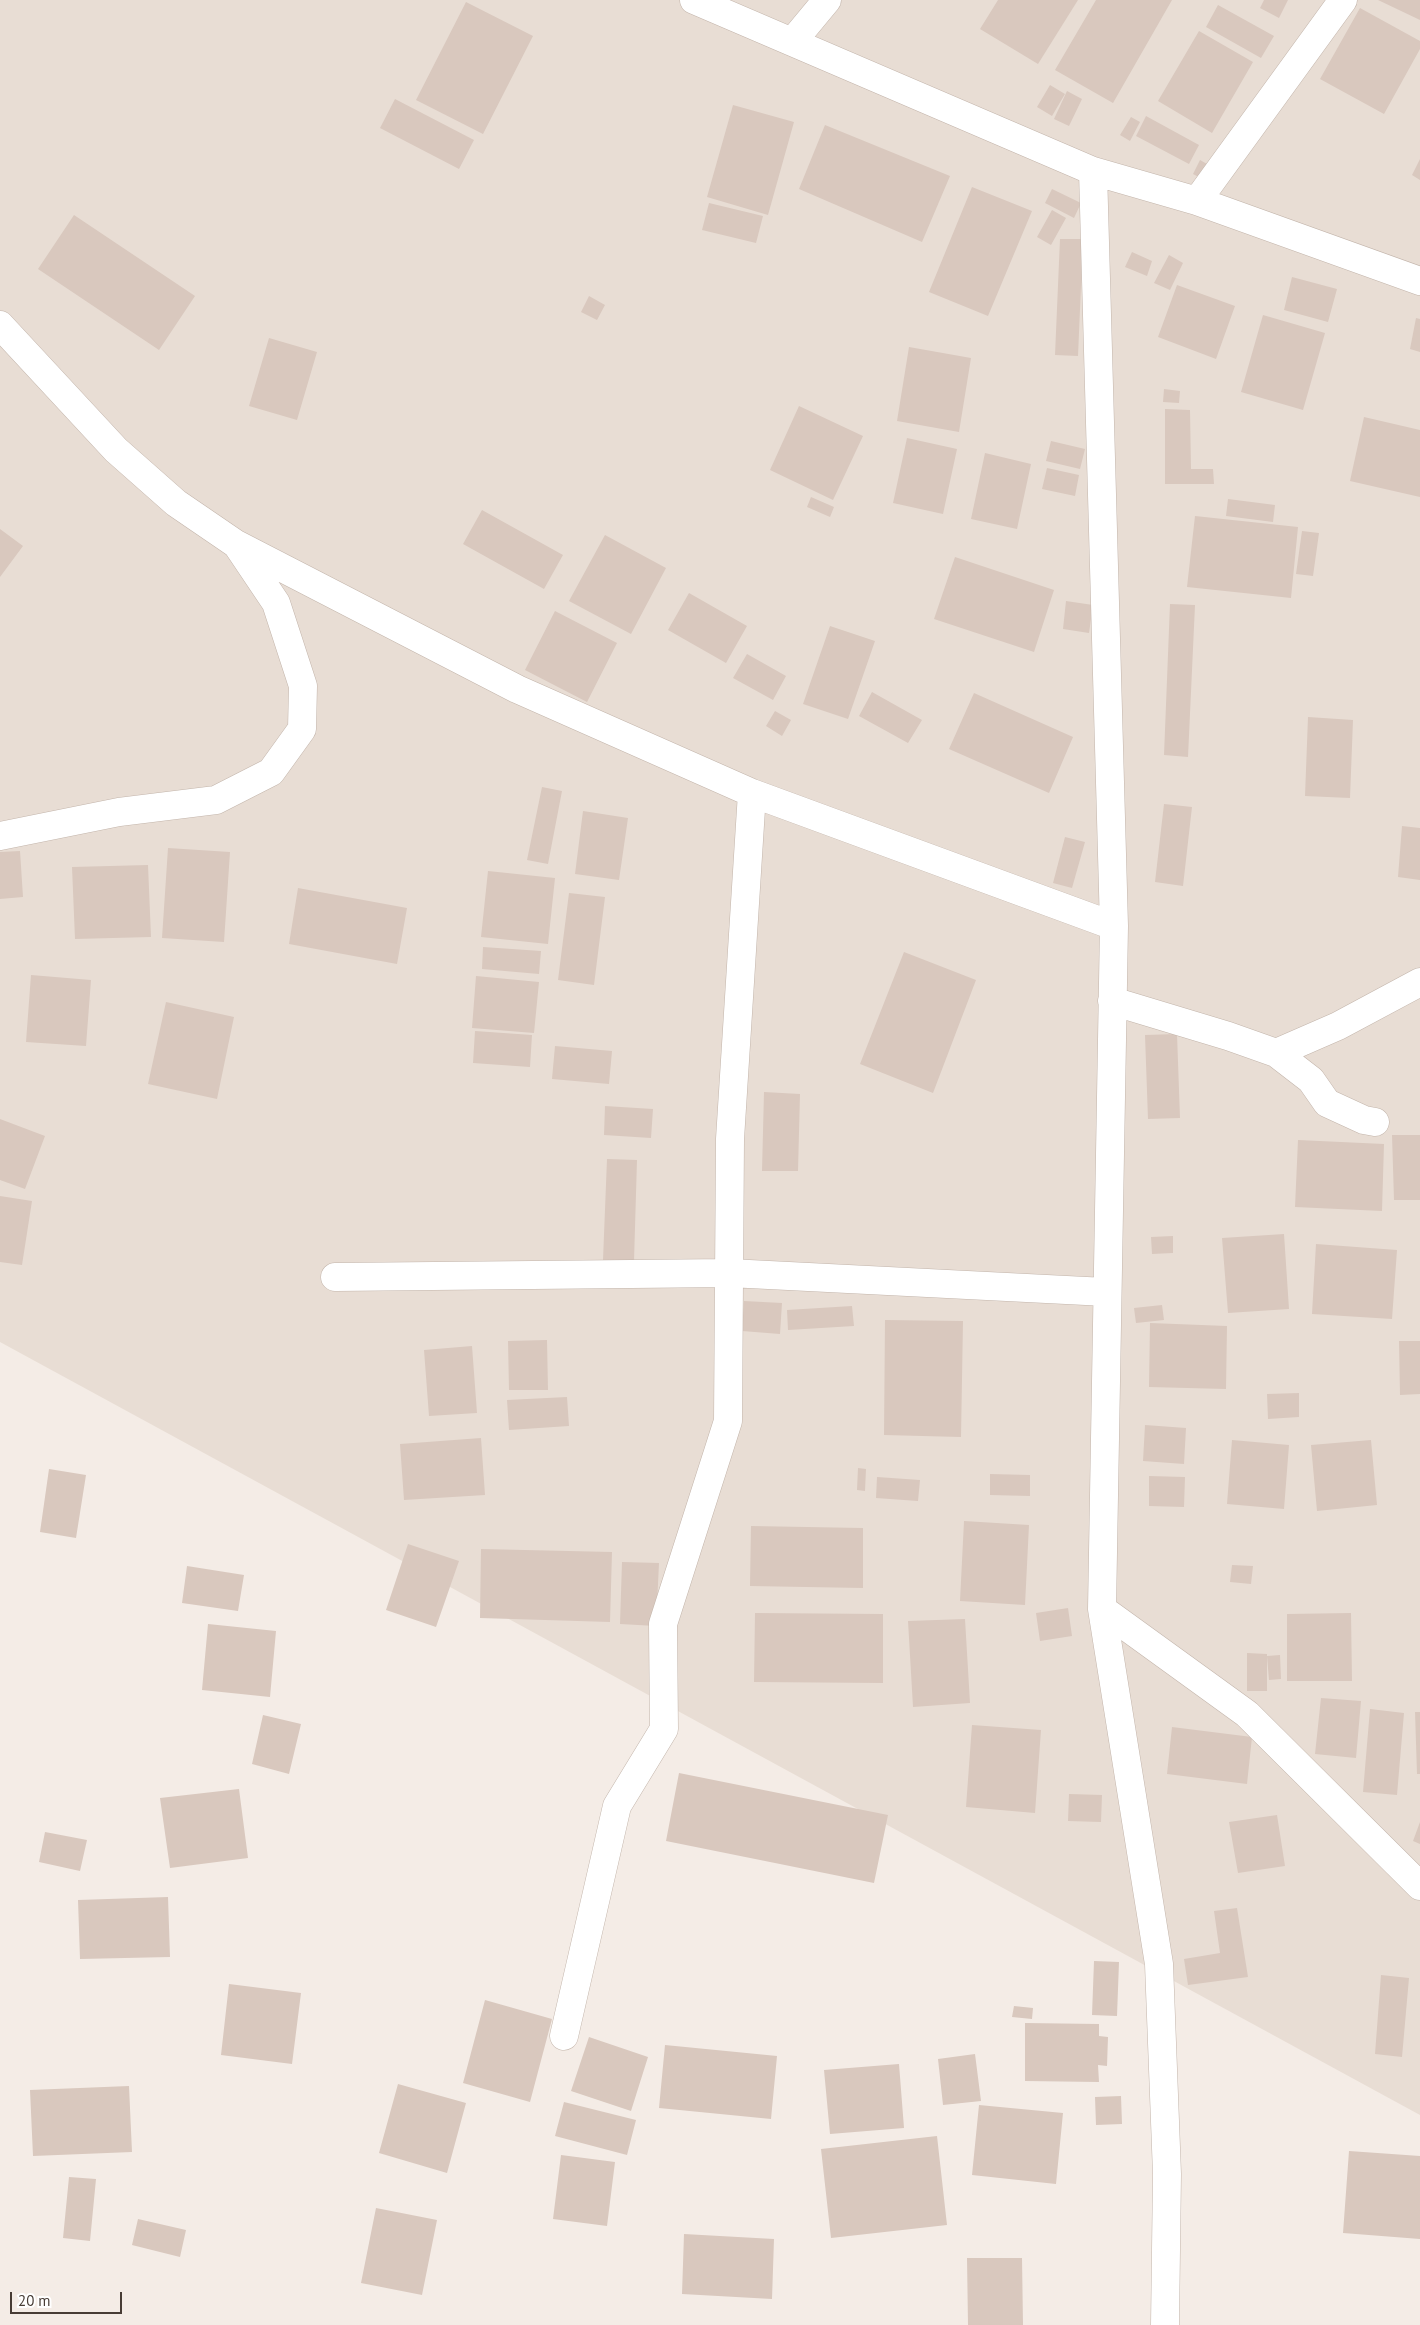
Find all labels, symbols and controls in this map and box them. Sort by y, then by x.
scale bar [12,2282,125,2314]
text: 20 m [18,2291,51,2310]

